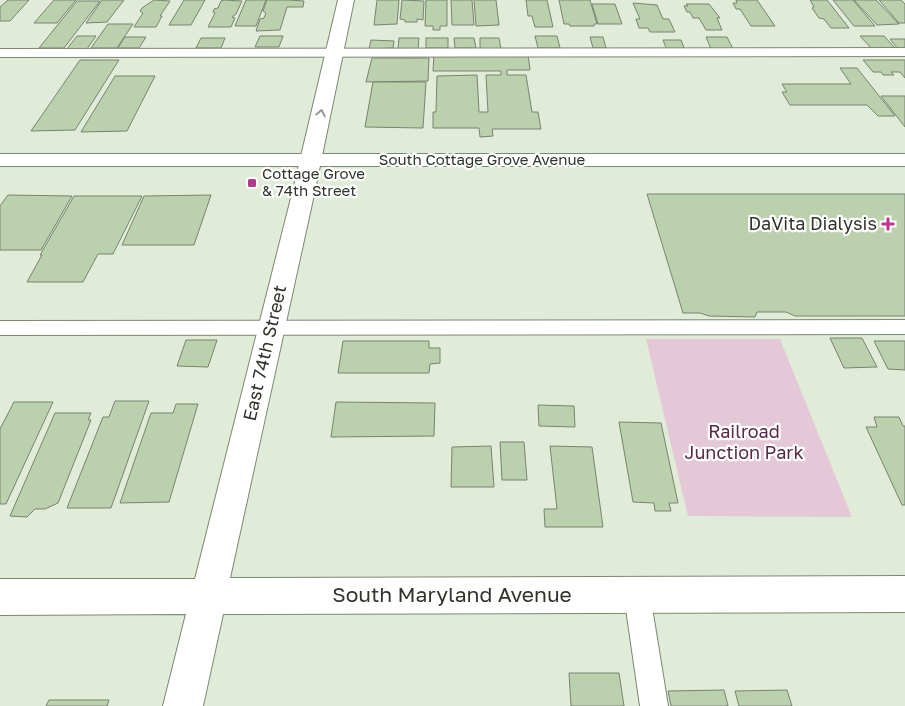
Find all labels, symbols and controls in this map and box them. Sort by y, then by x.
one-way arrow [315,108,326,117]
street label: South Cottage Grove Avenue [379,150,585,168]
place label: Cottage Grove & 74th Street [262,164,365,199]
marker: Cottage Grove & 74th Street [246,177,258,189]
place label: DaVita Dialysis [748,212,877,234]
marker: DaVita Dialysis [881,217,895,231]
street label: East 74th Street [238,283,290,423]
park label: Railroad Junction Park [684,420,804,463]
street label: South Maryland Avenue [332,581,572,607]

